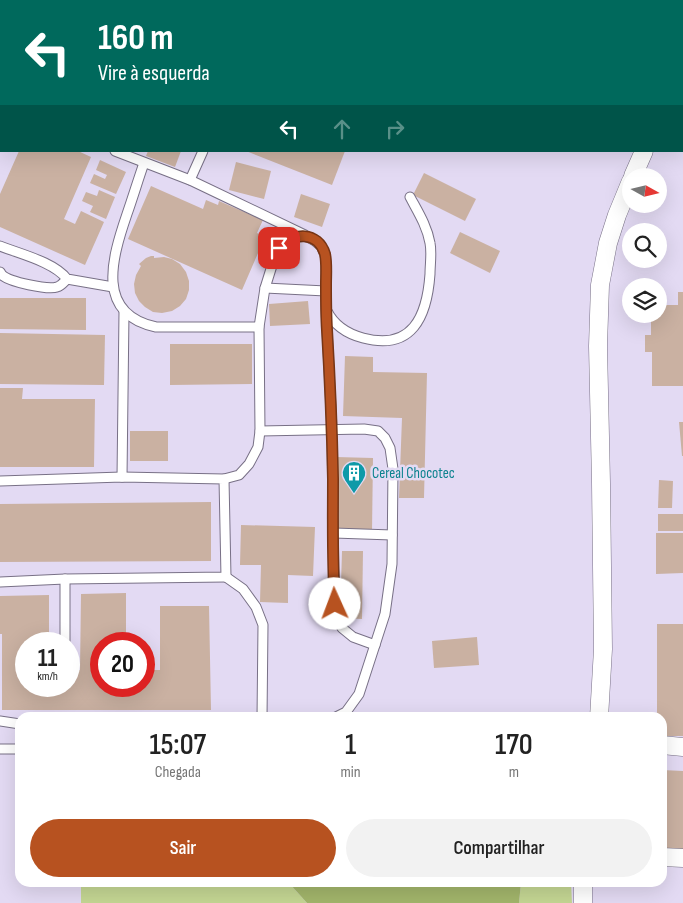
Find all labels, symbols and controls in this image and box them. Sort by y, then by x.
text: 160 m [98,17,174,60]
icon: left [15,20,80,85]
text: Vire à esquerda [98,60,210,87]
icon: left [275,115,303,143]
icon: ahead [328,115,356,143]
icon: right [381,115,409,143]
north arrow [622,168,668,212]
map controls [622,168,667,323]
button: search [622,223,667,268]
pin [258,227,300,269]
icon: arrive [265,234,293,262]
button: layers [622,278,667,323]
building icon: Cereal Chocotec [341,460,367,494]
place label: Cereal Chocotec [372,464,455,483]
position arrow [308,577,360,629]
speed limit sign: 20 [90,632,155,697]
text: 11 [38,643,57,674]
text: km/h [37,669,58,684]
text: 15:07 [149,727,206,763]
text: 1 [345,727,356,763]
text: 170 [495,727,533,763]
text: Chegada [155,763,201,782]
text: min [341,763,361,782]
text: m [509,763,519,782]
button: Sair [30,819,336,877]
button: Compartilhar [346,819,652,877]

